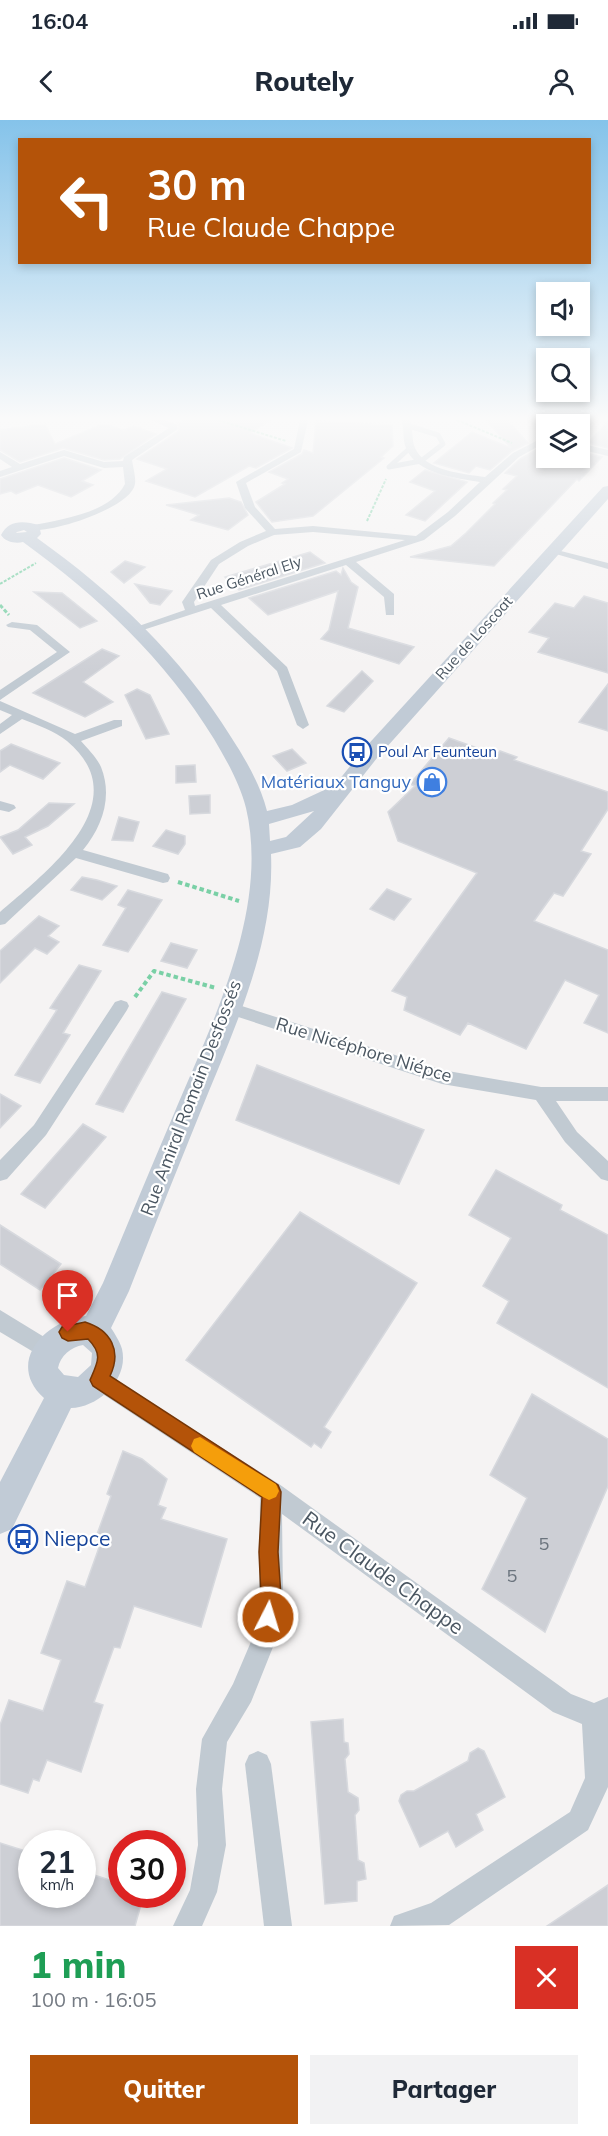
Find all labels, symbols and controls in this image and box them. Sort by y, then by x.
text: 16:04 [30,7,88,35]
text: Routely [254,64,354,98]
icon: back [30,65,63,98]
icon: person [545,65,578,98]
text: 30 m [147,158,247,211]
icon: left [48,162,126,240]
text: Rue Claude Chappe [147,210,395,244]
map controls [536,282,590,468]
button: sound [536,282,590,336]
button: search [536,348,590,402]
button: layers [536,414,590,468]
street label: Rue Général Ely [194,552,304,603]
street label: Rue de Loscoat [431,592,516,684]
bus stop icon: Poul Ar Feunteun [341,736,373,768]
place label: Poul Ar Feunteun [378,742,497,761]
shop icon: Matériaux Tanguy [416,766,448,798]
place label: Matériaux Tanguy [261,770,411,793]
street label: Rue Amiral Romain Desfossés [135,977,246,1219]
street label: Rue Nicéphore Niépce [273,1012,455,1087]
pin [42,1270,93,1332]
icon: arrive [51,1279,84,1312]
street label: Rue Claude Chappe [298,1505,469,1639]
bus stop icon: Niepce [7,1523,39,1555]
place label: Niepce [44,1525,110,1551]
house number: 5 [539,1532,550,1555]
house number: 5 [507,1564,518,1587]
position arrow [236,1585,300,1649]
speed limit sign: 30 [108,1830,186,1908]
text: 21 [39,1843,75,1881]
text: km/h [40,1875,74,1894]
text: 1 min [30,1942,126,1987]
button: close [515,1946,578,2009]
text: 100 m · 16:05 [30,1987,156,2012]
button: Quitter [30,2055,298,2124]
button: Partager [310,2055,578,2124]

